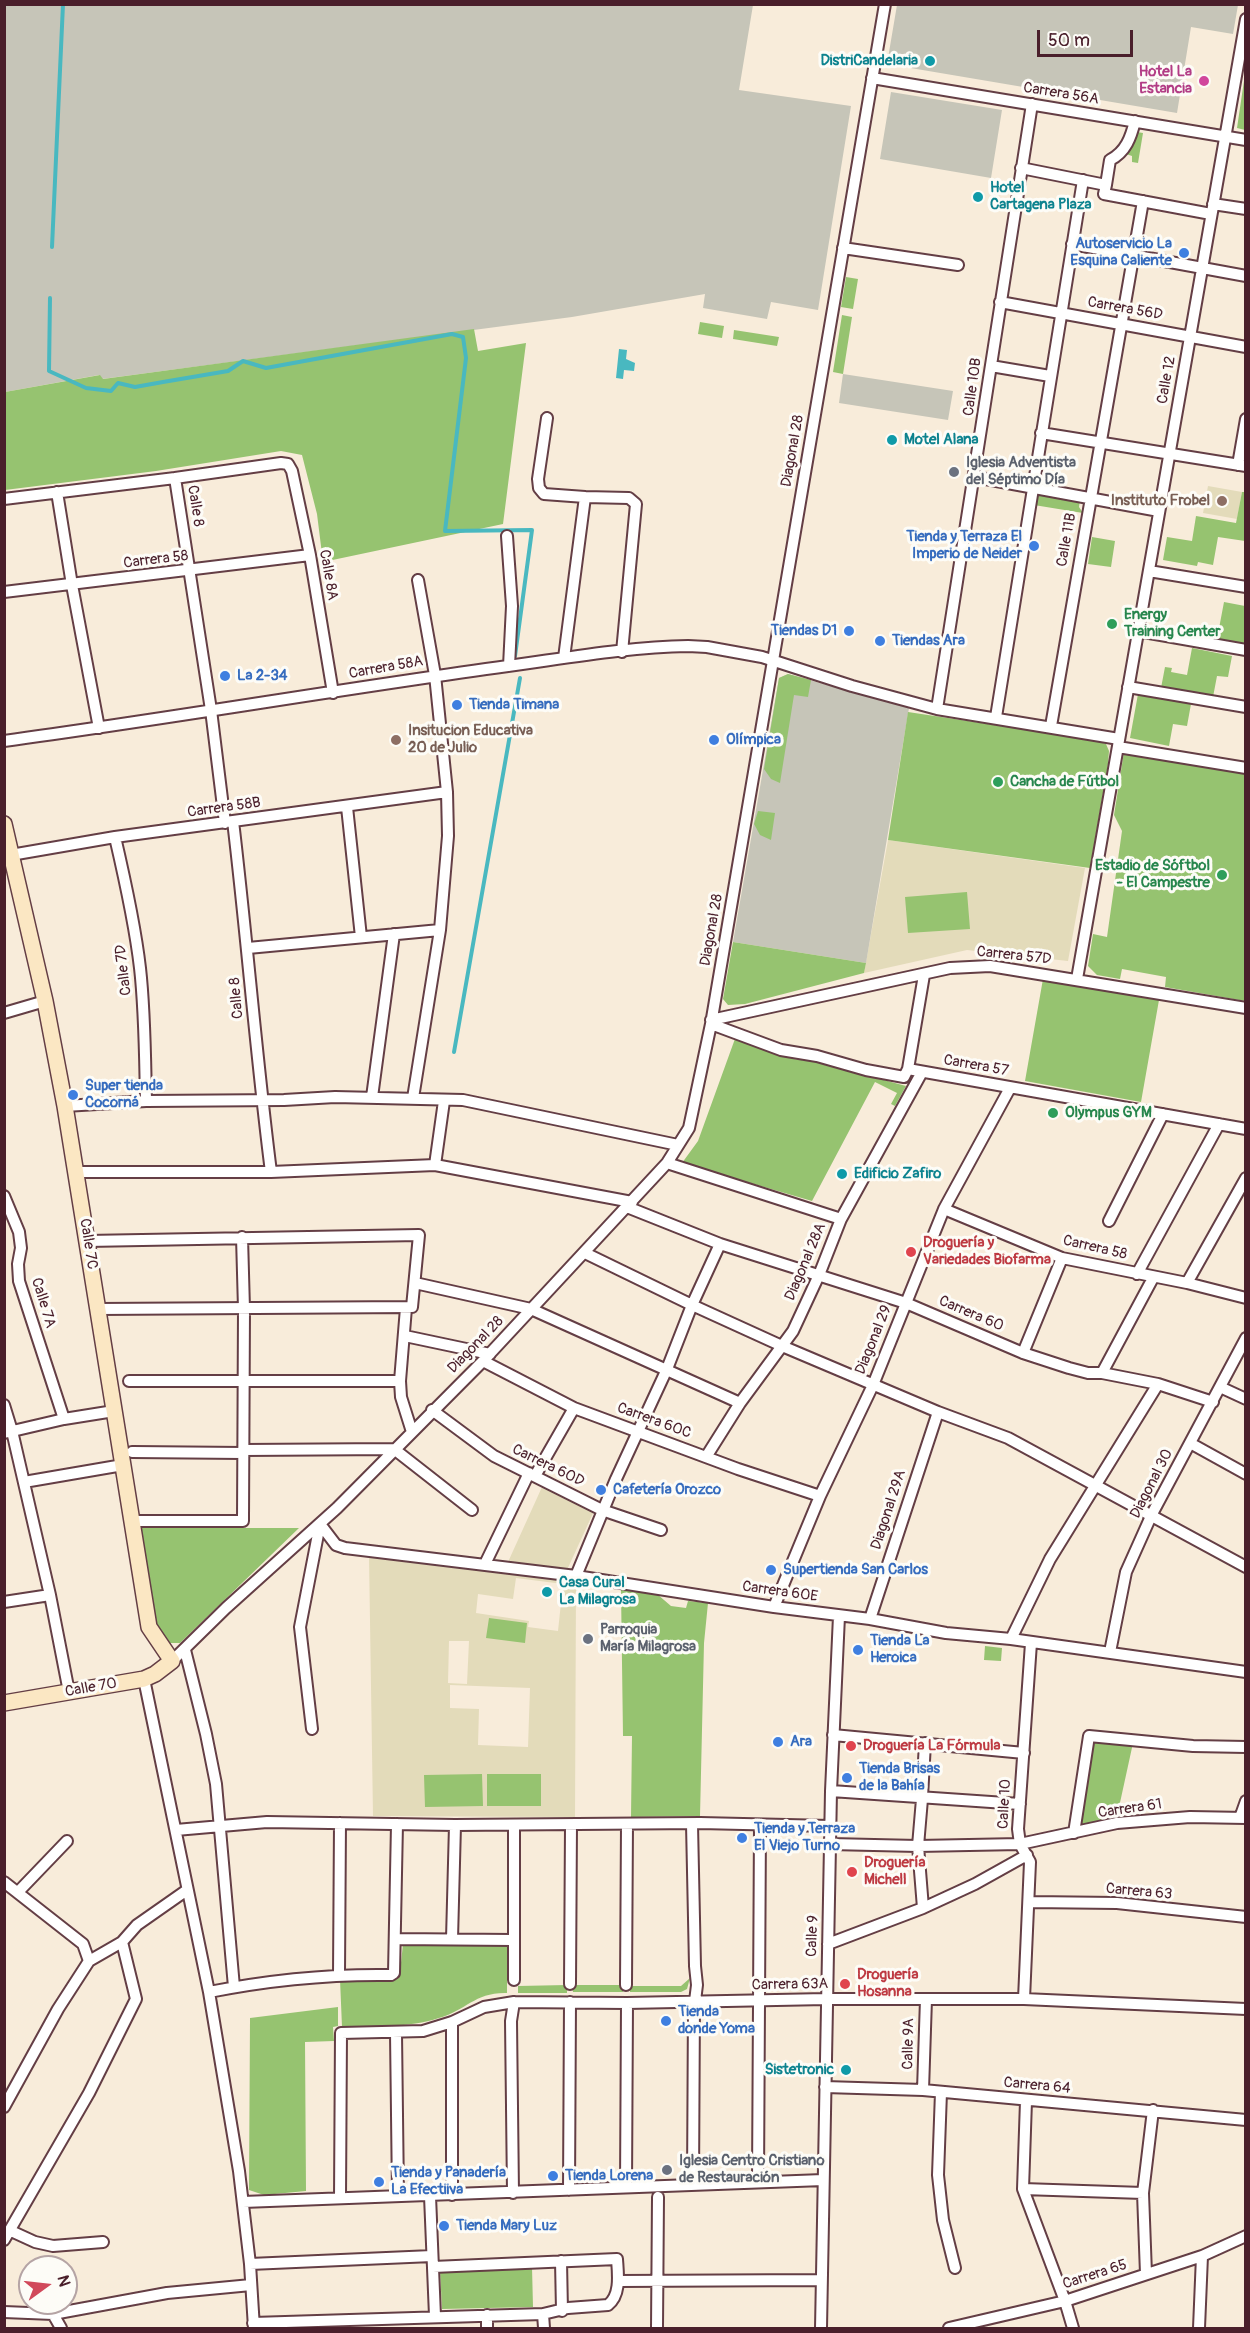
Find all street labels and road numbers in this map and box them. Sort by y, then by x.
street label: Carrera 56A [1022,79,1100,109]
street label: Carrera 56D [1086,294,1164,324]
street label: Calle 12 [1154,355,1180,405]
street label: Calle 10B [960,357,986,417]
street label: Diagonal 28 [778,414,808,488]
street label: Calle 8 [183,484,207,528]
street label: Calle 11B [1053,512,1081,568]
street label: Carrera 58 [122,547,190,573]
street label: Calle 8A [315,548,341,602]
street label: Carrera 58A [347,653,425,683]
street label: Carrera 58B [186,794,262,822]
street label: Diagonal 28 [697,893,727,967]
street label: Calle 7D [112,943,136,997]
street label: Carrera 57D [976,943,1052,969]
street label: Calle 8 [226,977,248,1019]
street label: Carrera 57 [942,1051,1010,1081]
street label: Calle 7C [75,1217,101,1271]
street label: Diagonal 28A [782,1221,830,1303]
street label: Carrera 58 [1061,1232,1129,1264]
street label: Calle 7A [27,1276,59,1330]
street label: Carrera 60 [936,1292,1006,1336]
street label: Diagonal 29 [852,1303,896,1377]
street label: Diagonal 28 [444,1313,508,1377]
street label: Carrera 60C [614,1399,694,1443]
street label: Carrera 60D [509,1441,587,1491]
street label: Diagonal 30 [1127,1446,1177,1522]
street label: Diagonal 29A [868,1468,910,1552]
street label: Carrera 60E [741,1578,819,1606]
street label: Calle 70 [64,1675,118,1701]
street label: Calle 10 [995,1778,1015,1830]
street label: Carrera 61 [1097,1796,1163,1822]
street label: Carrera 63 [1105,1880,1173,1904]
street label: Calle 9 [803,1915,823,1957]
street label: Carrera 63A [752,1975,828,1995]
street label: Calle 9A [900,2018,918,2070]
street label: Carrera 64 [1003,2074,1071,2098]
street label: Carrera 65 [1061,2256,1129,2294]

